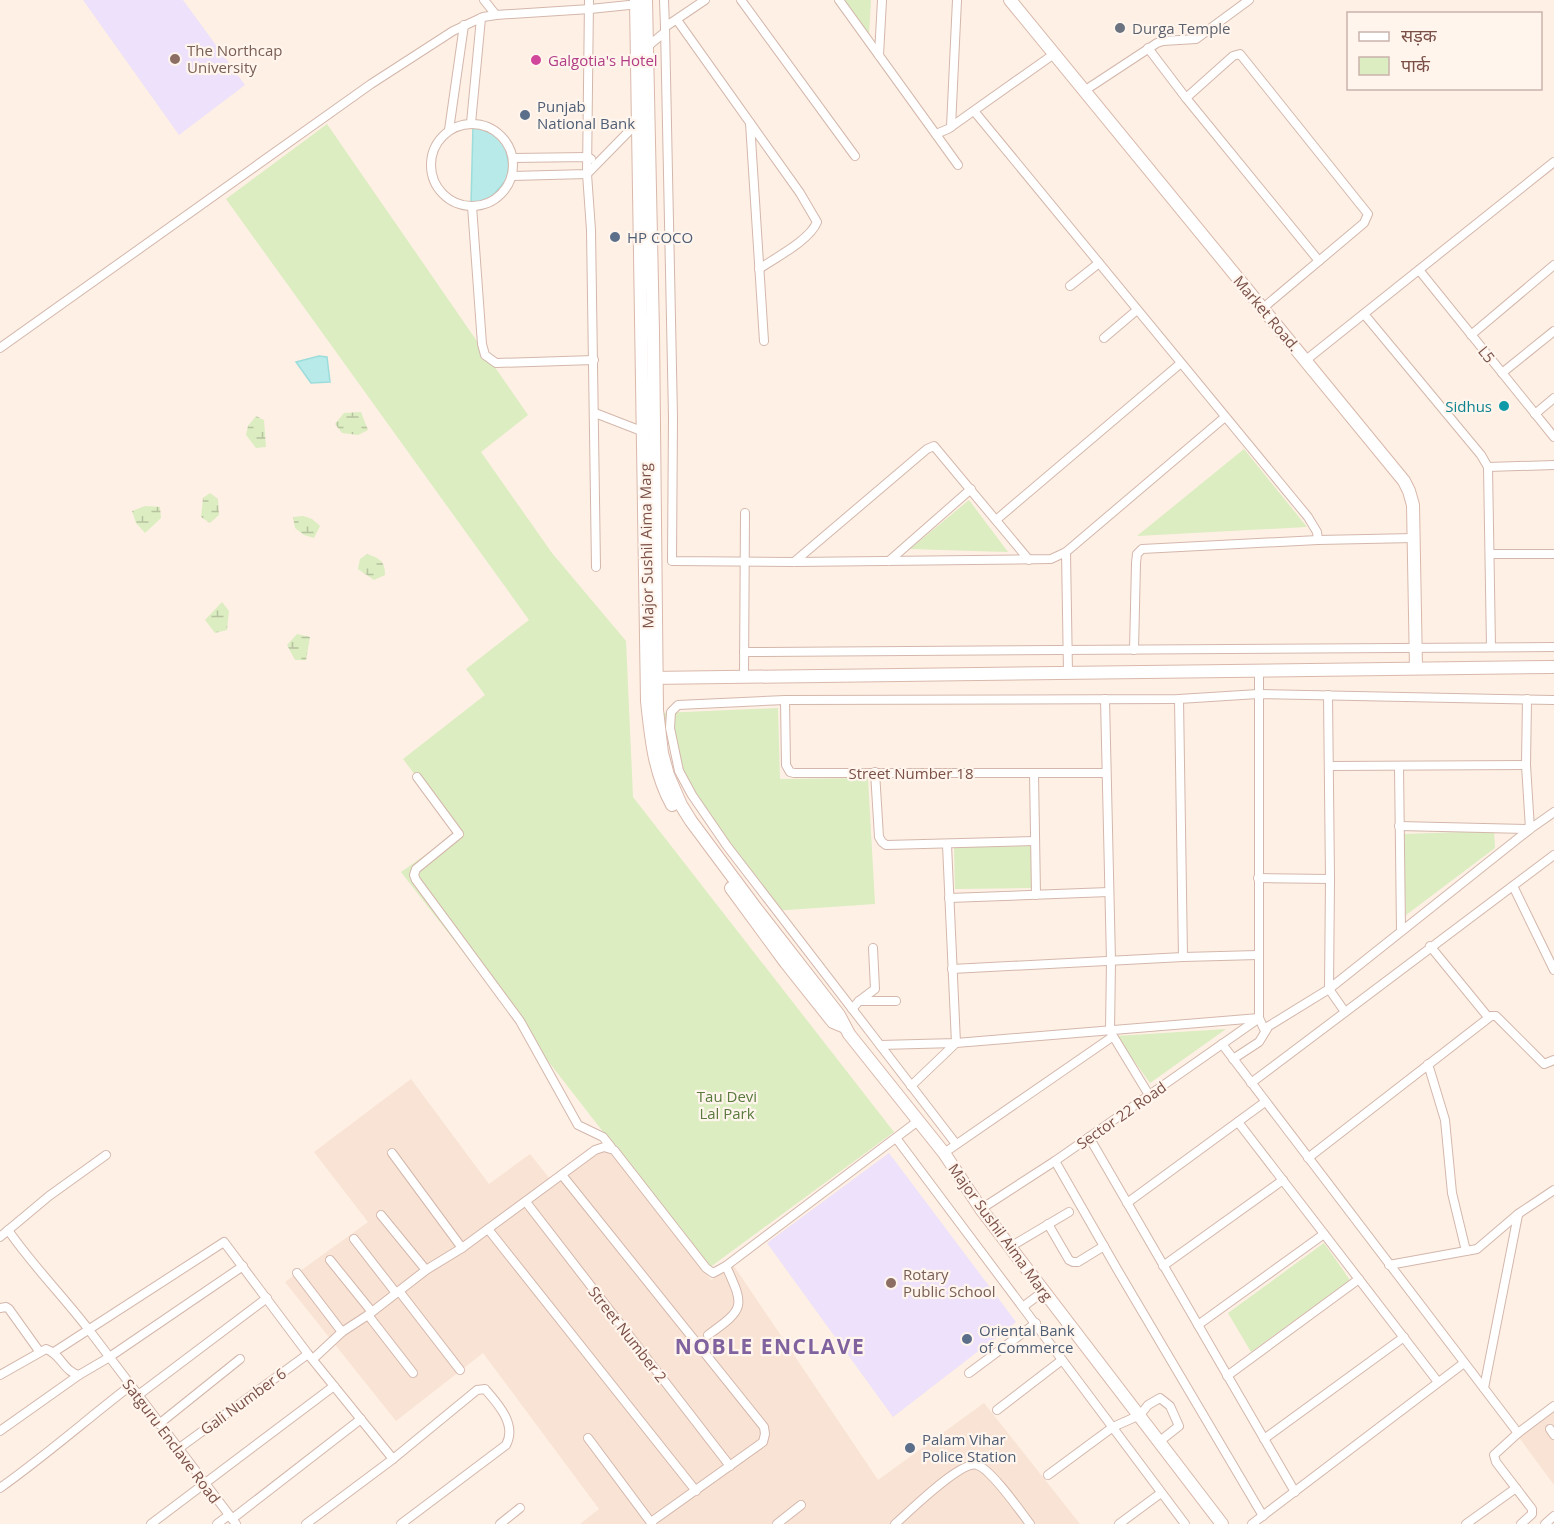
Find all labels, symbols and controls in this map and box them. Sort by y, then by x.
legend [1347,12,1542,90]
place label: Durga Temple [1132,18,1231,38]
marker: Durga Temple [1113,21,1127,35]
text: सड़क [1401,23,1438,47]
place label: The Northcap University [187,40,282,77]
place label: Galgotia's Hotel [548,50,658,70]
marker: The Northcap University [168,52,182,66]
marker: Galgotia's Hotel [529,53,543,67]
text: पार्क [1401,53,1431,77]
place label: Punjab National Bank [537,96,635,133]
marker: Punjab National Bank [518,108,532,122]
place label: HP COCO [627,227,693,247]
marker: HP COCO [608,230,622,244]
street label: Market Road. [1229,271,1305,355]
street label: L5 [1474,341,1500,367]
place label: Sidhus [1445,396,1492,416]
marker: Sidhus [1497,399,1511,413]
street label: Major Sushil Aima Marg [635,463,657,629]
street label: Street Number 18 [849,763,973,783]
street label: Sector 22 Road [1072,1077,1170,1153]
park label: Tau Devi Lal Park [697,1086,757,1123]
street label: Major Sushil Aima Marg [944,1159,1058,1305]
place label: Rotary Public School [903,1264,996,1301]
marker: Rotary Public School [884,1276,898,1290]
street label: Street Number 2 [584,1282,672,1386]
place label: Oriental Bank of Commerce [979,1320,1075,1357]
district label: NOBLE ENCLAVE [675,1332,865,1360]
marker: Oriental Bank of Commerce [960,1332,974,1346]
street label: Gali Number 6 [196,1363,290,1439]
street label: Satguru Enclave Road [119,1375,225,1507]
place label: Palam Vihar Police Station [922,1429,1016,1466]
marker: Palam Vihar Police Station [903,1441,917,1455]

